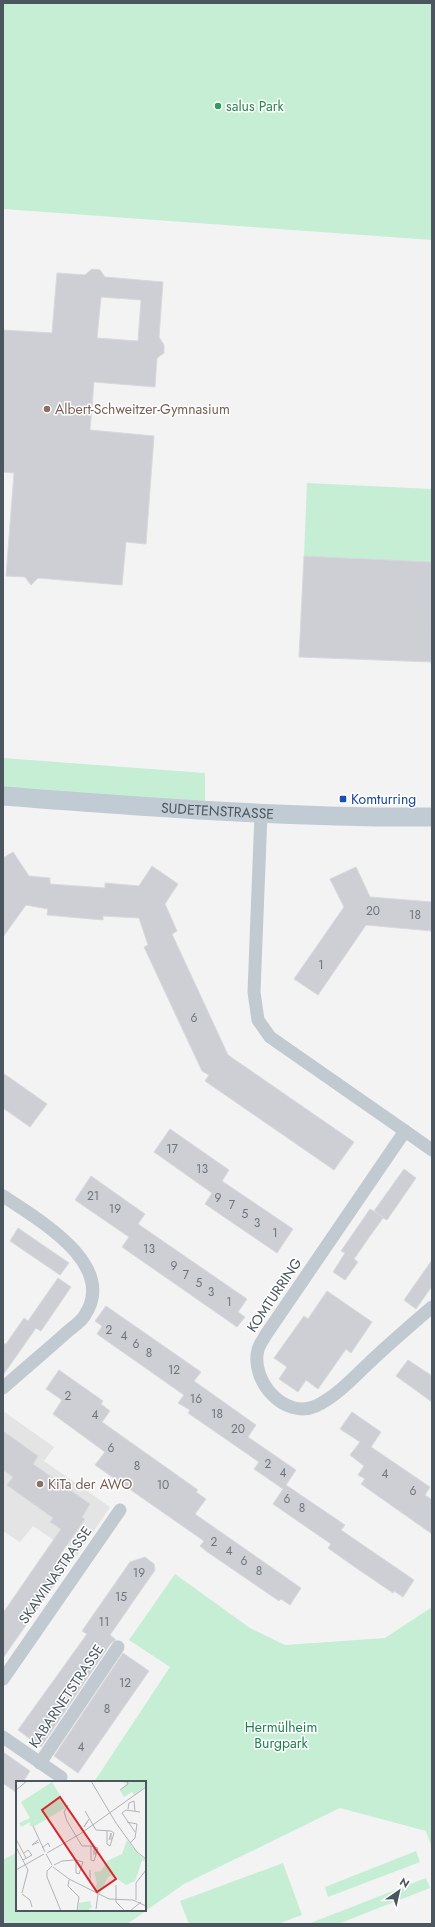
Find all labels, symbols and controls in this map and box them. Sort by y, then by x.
place label: salus Park [226,96,285,116]
marker: salus Park [213,101,223,111]
place label: Albert-Schweitzer-Gymnasium [55,399,230,419]
marker: Albert-Schweitzer-Gymnasium [42,404,52,414]
place label: Komturring [351,789,416,809]
marker: Komturring [338,794,348,804]
street label: SUDETENSTRASSE [160,798,274,824]
house number: 20 [366,902,380,920]
house number: 18 [409,906,421,924]
house number: 1 [318,956,324,974]
house number: 6 [191,1009,198,1027]
house number: 17 [166,1140,179,1158]
house number: 13 [196,1160,208,1178]
house number: 21 [87,1187,99,1205]
house number: 9 [215,1189,222,1207]
house number: 7 [229,1196,236,1214]
house number: 19 [109,1200,121,1218]
house number: 5 [242,1205,249,1223]
house number: 3 [254,1214,261,1232]
house number: 1 [272,1224,278,1242]
house number: 13 [143,1240,155,1258]
street label: KOMTURRING [242,1254,306,1336]
house number: 9 [171,1257,178,1275]
house number: 7 [183,1266,190,1284]
house number: 5 [196,1274,203,1292]
house number: 3 [208,1283,215,1301]
house number: 1 [226,1293,232,1311]
house number: 2 [106,1321,113,1339]
house number: 4 [121,1327,128,1345]
house number: 6 [133,1335,140,1353]
house number: 8 [146,1344,152,1362]
house number: 12 [168,1361,180,1379]
house number: 2 [65,1387,72,1405]
house number: 16 [190,1390,202,1408]
house number: 18 [211,1405,223,1423]
house number: 4 [92,1406,99,1424]
house number: 20 [231,1420,245,1438]
house number: 6 [108,1439,115,1457]
house number: 2 [265,1455,272,1473]
house number: 8 [134,1457,140,1475]
house number: 4 [280,1464,287,1482]
house number: 4 [382,1465,389,1483]
place label: KiTa der AWO [48,1474,132,1494]
house number: 10 [157,1476,169,1494]
marker: KiTa der AWO [35,1479,45,1489]
house number: 6 [410,1482,417,1500]
house number: 6 [284,1490,291,1508]
house number: 8 [299,1499,305,1517]
street label: SKAWINASTRASSE [14,1522,96,1628]
house number: 2 [211,1533,218,1551]
house number: 4 [226,1542,233,1560]
house number: 6 [241,1552,248,1570]
house number: 8 [256,1562,262,1580]
house number: 19 [133,1564,145,1582]
house number: 15 [115,1588,127,1606]
house number: 11 [99,1613,109,1631]
street label: KABARNETSTRASSE [24,1640,108,1752]
house number: 12 [119,1674,131,1692]
house number: 8 [104,1700,110,1718]
park label: Hermülheim Burgpark [245,1717,317,1753]
house number: 4 [78,1738,85,1756]
inset map [16,1781,146,1911]
north arrow [379,1871,419,1911]
text: N [396,1874,413,1892]

